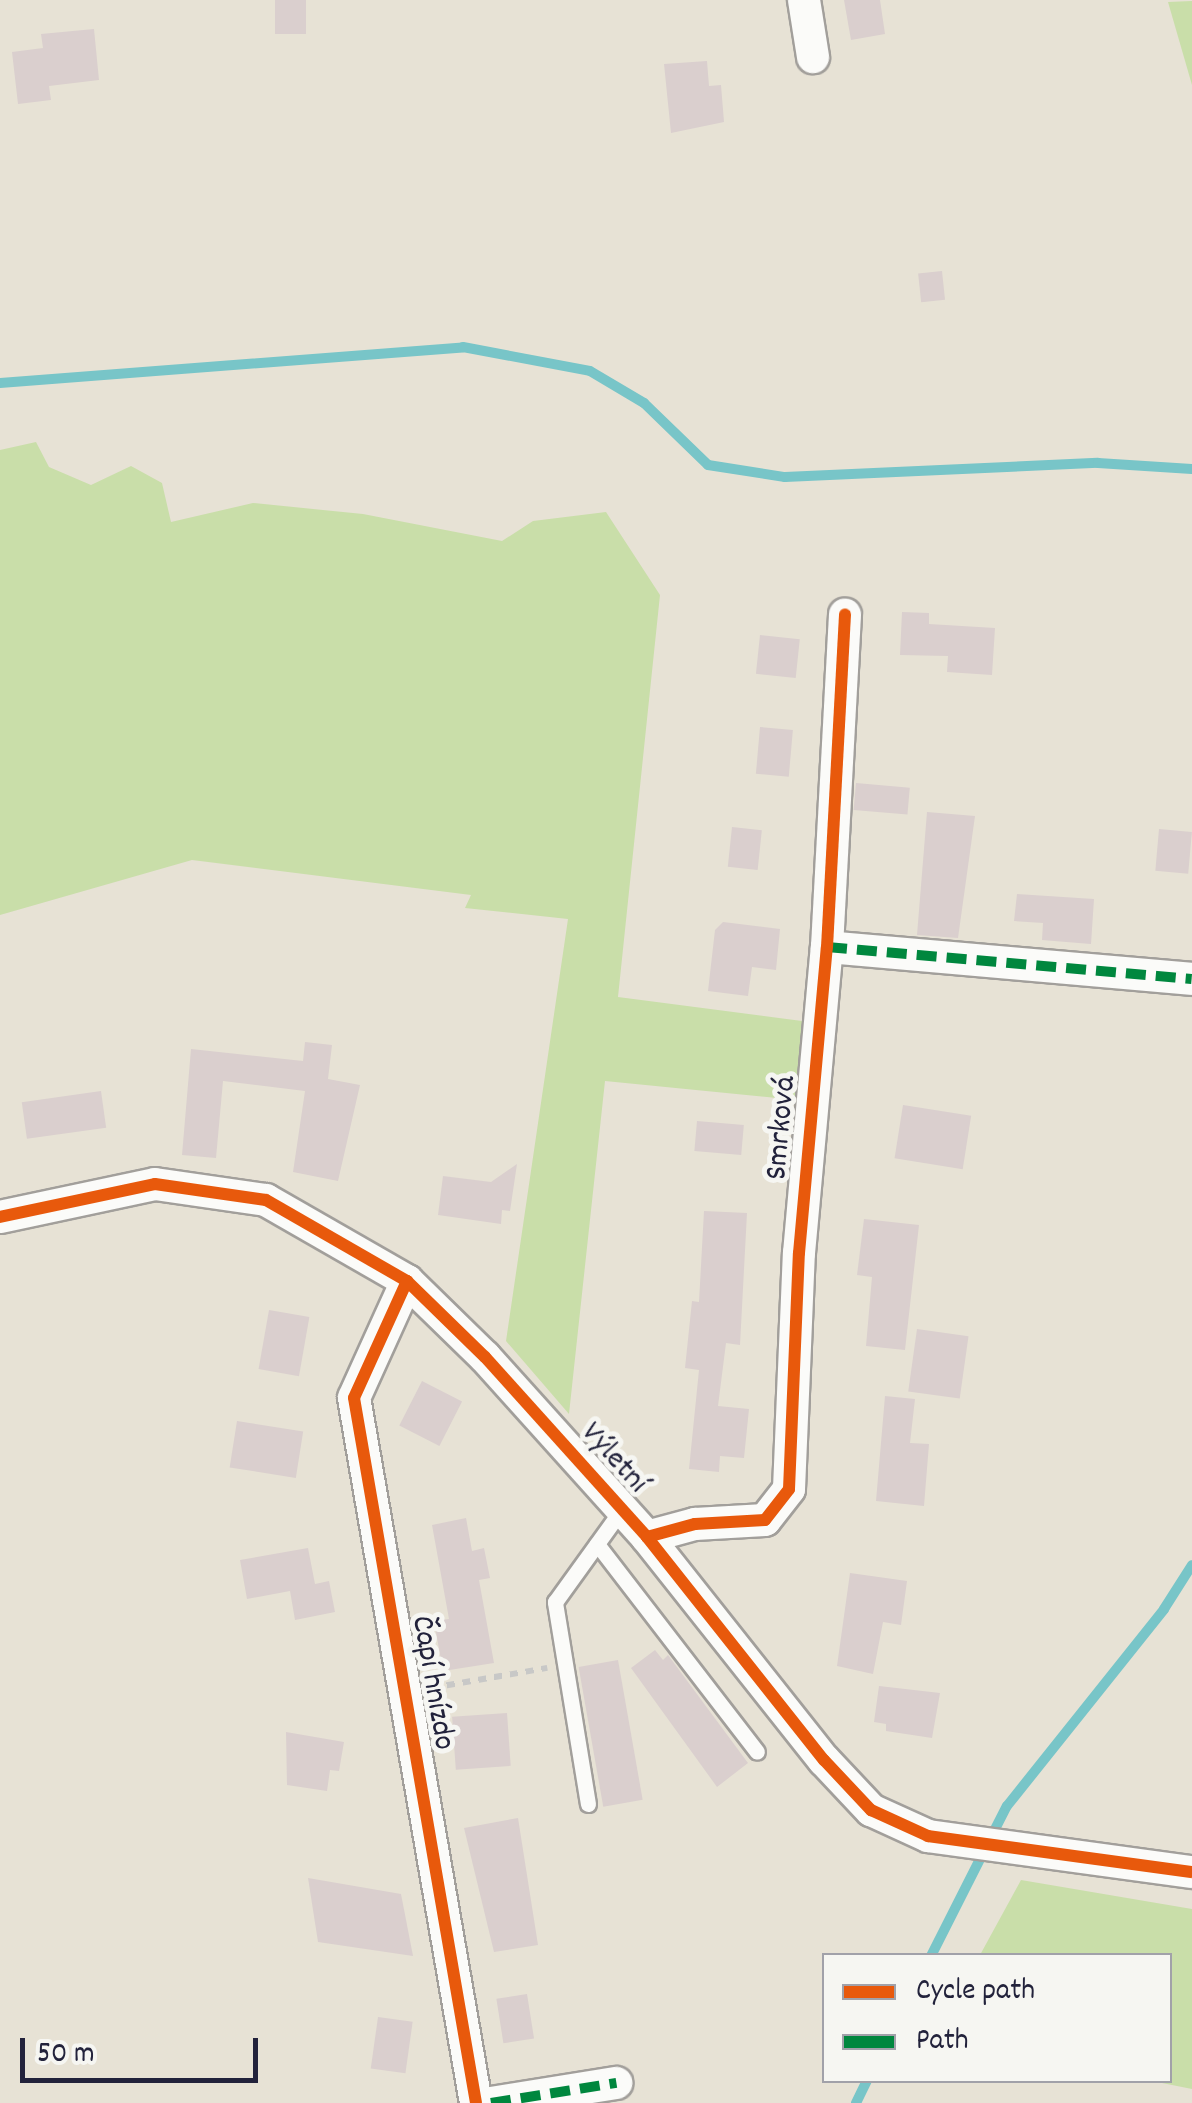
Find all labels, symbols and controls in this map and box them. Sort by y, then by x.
street label: Smrková [759,1074,807,1182]
street label: Výletní [571,1415,655,1503]
street label: Čapí hnízdo [400,1613,462,1753]
legend [822,1953,1172,2083]
text: Cycle path [916,1971,1035,2014]
scale bar [25,2018,262,2080]
text: Path [916,2021,969,2064]
text: 50 m [37,2034,95,2077]

